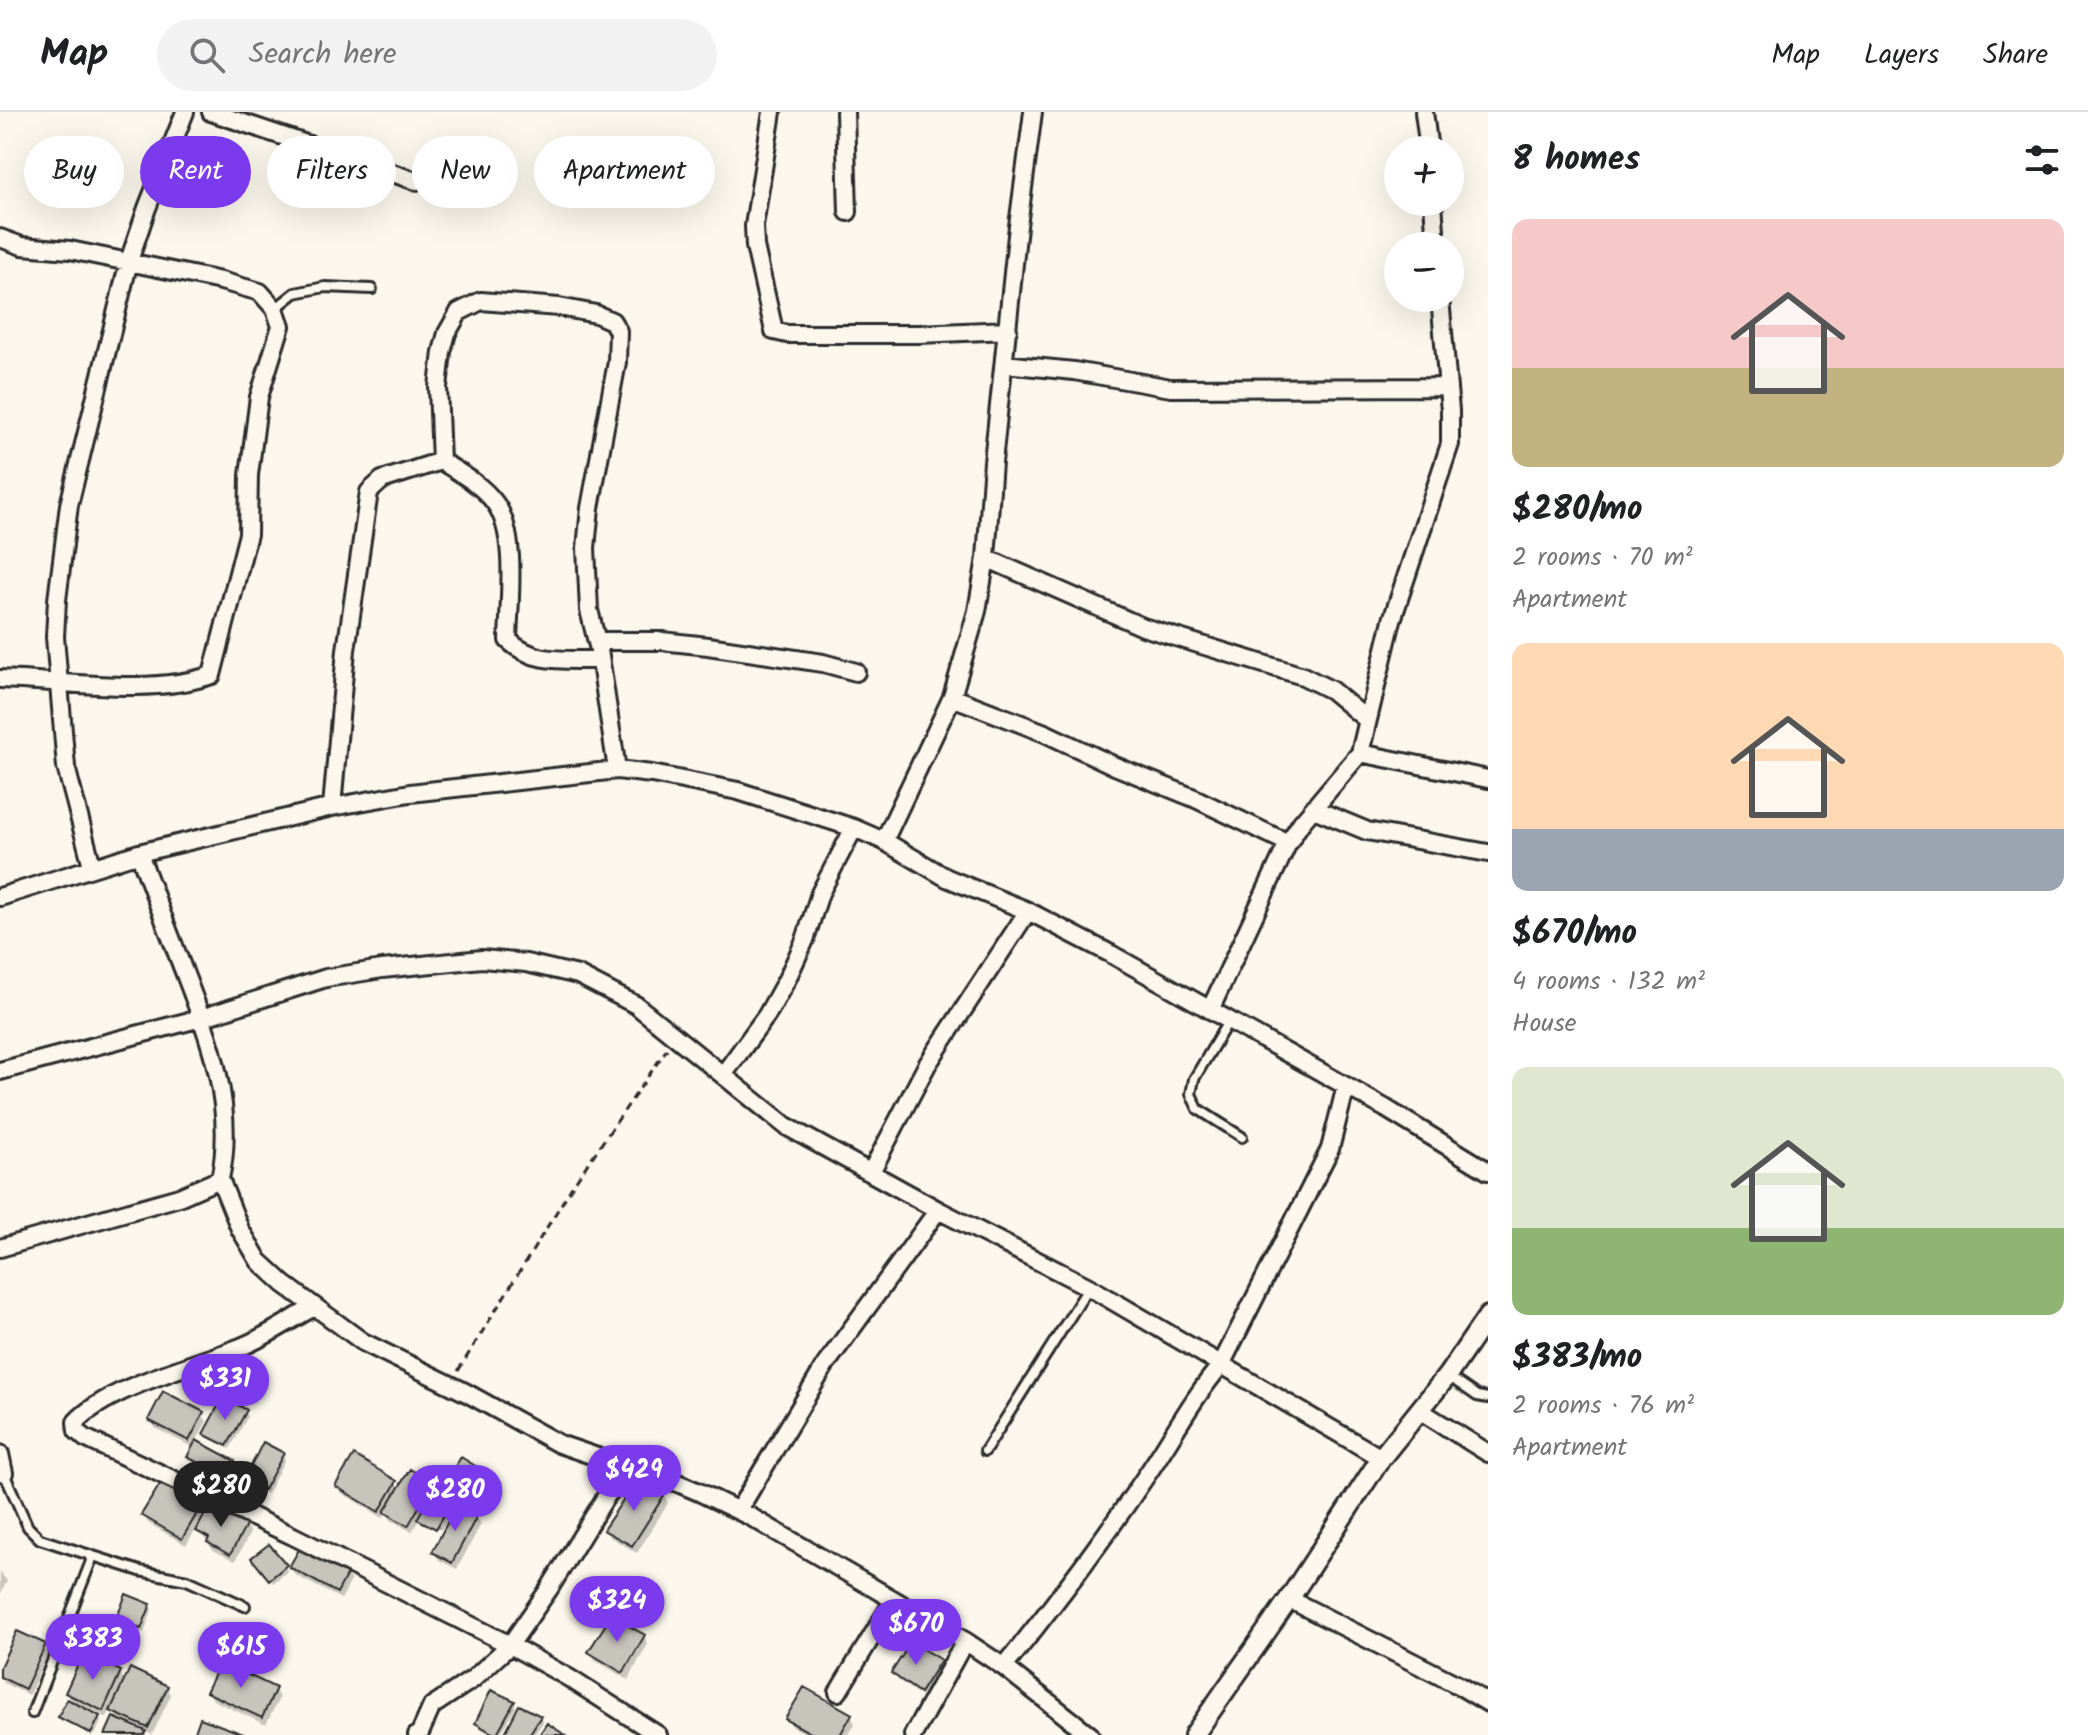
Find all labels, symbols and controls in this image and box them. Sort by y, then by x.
search box [157,19,717,91]
text: Map [40,25,109,85]
text: Search here [249,31,396,79]
icon: search [185,33,229,77]
text: Map [1771,33,1820,78]
text: Layers [1864,33,1939,78]
text: Share [1983,33,2048,78]
text: 8 homes [1512,133,1640,187]
chip: Buy [24,136,124,208]
chip: Rent [140,136,251,208]
chip: Filters [267,136,396,208]
chip: New [412,136,518,208]
chip: Apartment [534,136,715,208]
map controls [1384,136,1464,312]
button: + [1384,136,1464,216]
icon: filters [2020,138,2064,182]
button: − [1384,232,1464,312]
icon: home [1716,271,1860,415]
text: $280/mo [1512,483,1642,537]
text: 2 rooms · 70 m² [1512,537,1693,579]
text: Apartment [1512,579,1627,621]
icon: home [1716,695,1860,839]
text: $670/mo [1512,907,1637,961]
text: 4 rooms · 132 m² [1512,961,1705,1003]
text: House [1512,1003,1576,1045]
icon: home [1716,1119,1860,1263]
text: $383/mo [1512,1331,1642,1385]
pin: $331 [178,1354,272,1422]
text: $331 [199,1359,251,1401]
text: 2 rooms · 76 m² [1512,1385,1694,1427]
text: Apartment [1512,1427,1627,1469]
pin: $429 [587,1445,681,1513]
text: $429 [605,1450,663,1492]
pin: $280 [174,1461,268,1529]
pin: $280 [408,1465,502,1533]
text: $280 [191,1466,251,1508]
text: $280 [425,1470,485,1512]
pin: $324 [570,1576,664,1644]
text: $324 [588,1581,646,1623]
pin: $670 [869,1599,963,1667]
text: $670 [888,1604,944,1646]
pin: $383 [46,1614,140,1682]
text: $383 [63,1619,123,1661]
pin: $615 [194,1622,288,1690]
text: $615 [216,1627,266,1669]

